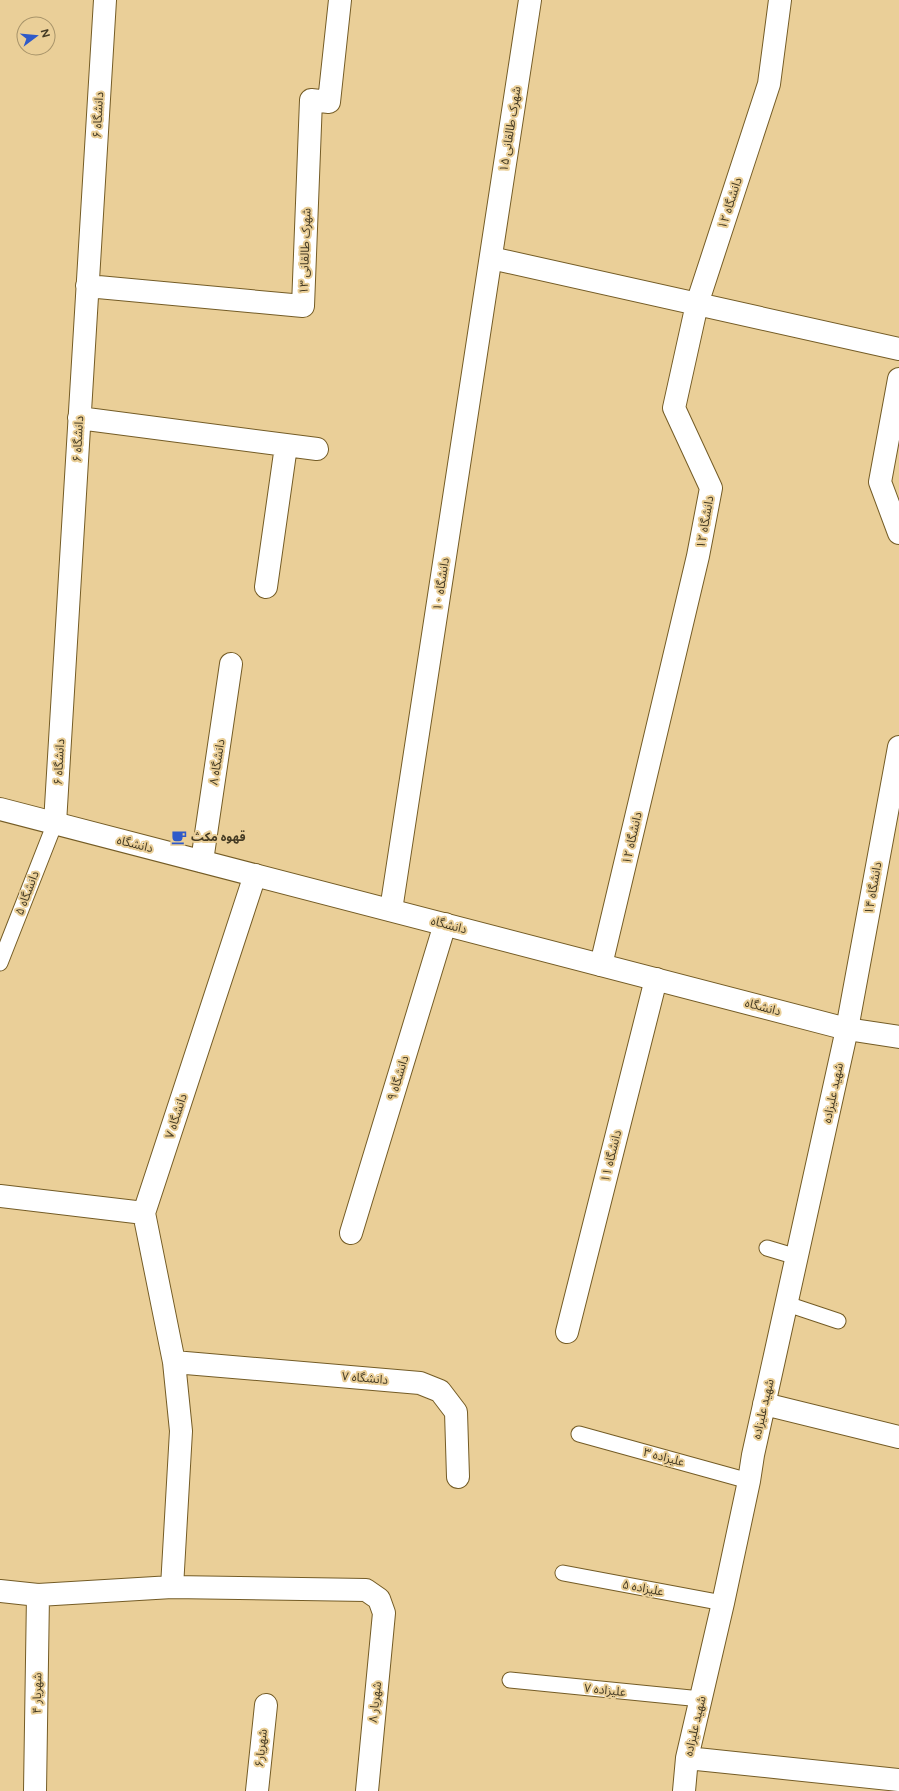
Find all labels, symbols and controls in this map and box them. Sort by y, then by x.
north arrow [16,16,56,56]
text: N [38,27,53,39]
street label: شهرک طالقانی ۱۵ [496,85,524,173]
street label: دانشگاه ۶ [90,91,106,138]
street label: دانشگاه ۱۲ [715,175,745,230]
street label: شهرک طالقانی ۱۳ [297,208,313,294]
street label: دانشگاه ۶ [70,415,86,462]
street label: دانشگاه ۱۲ [693,494,717,549]
street label: دانشگاه ۱۰ [430,556,452,611]
street label: دانشگاه ۶ [51,738,67,785]
street label: دانشگاه ۸ [206,738,228,786]
street label: دانشگاه ۱۲ [619,810,645,865]
cafe icon: قهوه مکث [170,828,188,846]
place label: قهوه مکث [191,830,246,844]
street label: دانشگاه [116,833,155,855]
street label: دانشگاه ۱۴ [861,860,885,915]
street label: دانشگاه ۵ [12,869,42,917]
street label: دانشگاه [430,914,469,937]
street label: دانشگاه [744,996,783,1019]
street label: دانشگاه ۹ [385,1054,412,1102]
street label: شهید علیزاده [820,1062,846,1124]
street label: دانشگاه ۷ [162,1092,190,1140]
street label: دانشگاه ۱۱ [598,1128,624,1183]
street label: دانشگاه ۷ [341,1369,389,1387]
street label: شهید علیزاده [749,1378,777,1440]
street label: علیزاده ۳ [642,1445,686,1469]
street label: علیزاده ۵ [621,1577,665,1599]
street label: شهریار ۴ [30,1672,44,1714]
street label: شهریار ۸ [366,1681,384,1723]
street label: علیزاده ۷ [583,1681,627,1699]
street label: شهید علیزاده [681,1695,709,1757]
street label: شهریار۶ [252,1728,270,1768]

